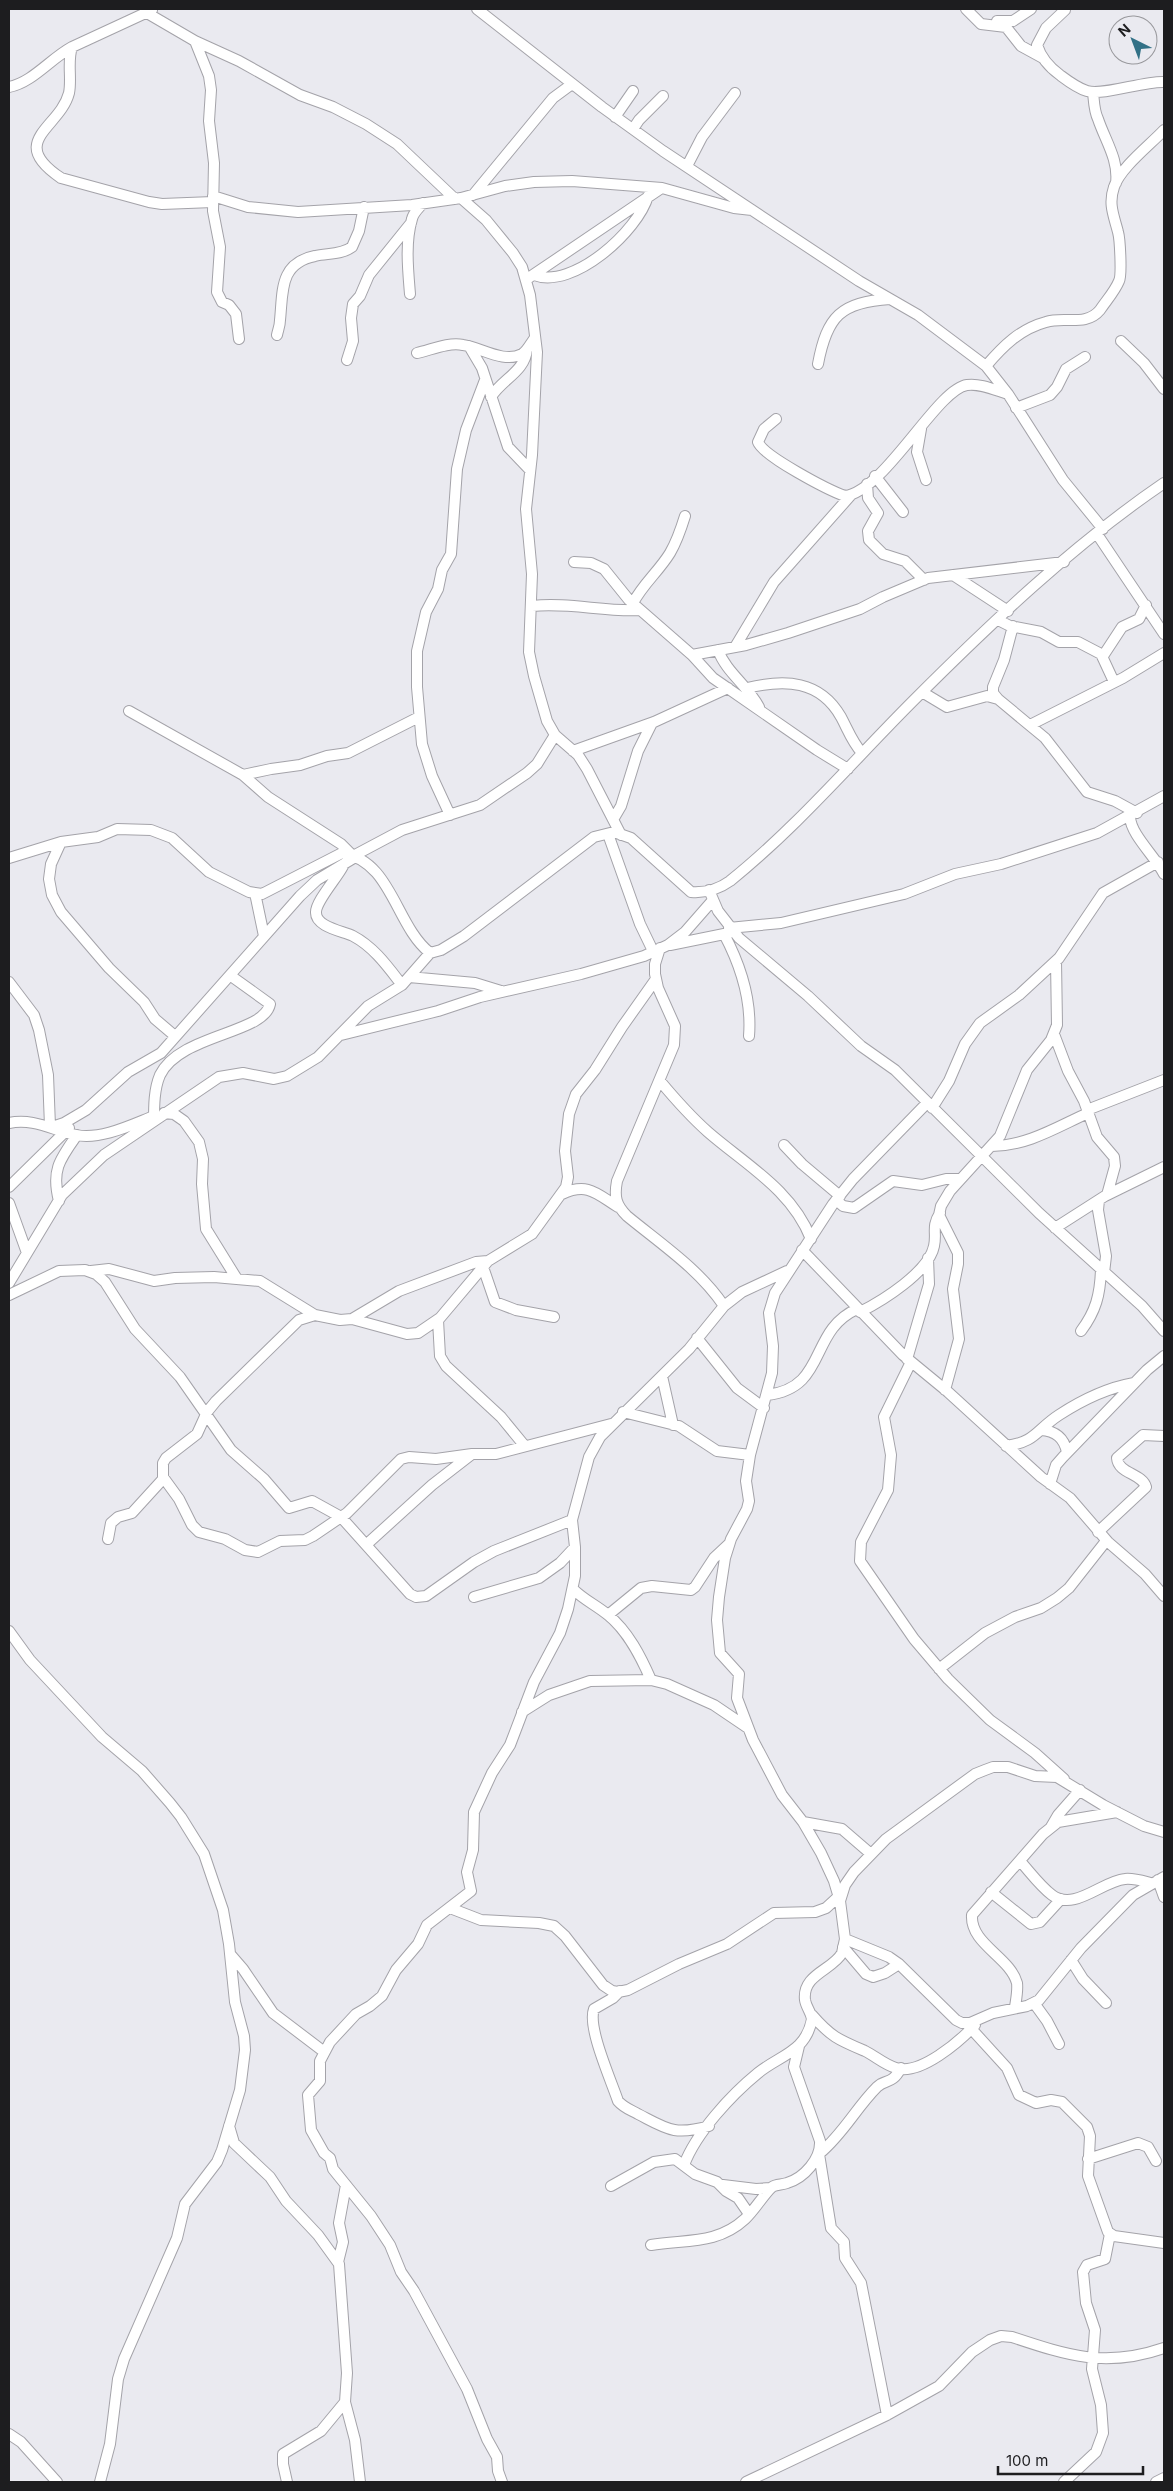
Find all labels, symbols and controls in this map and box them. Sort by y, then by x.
north arrow [1108,15,1158,65]
text: N [1114,20,1134,40]
scale bar [998,2444,1143,2476]
text: 100 m [1006,2451,1048,2470]

